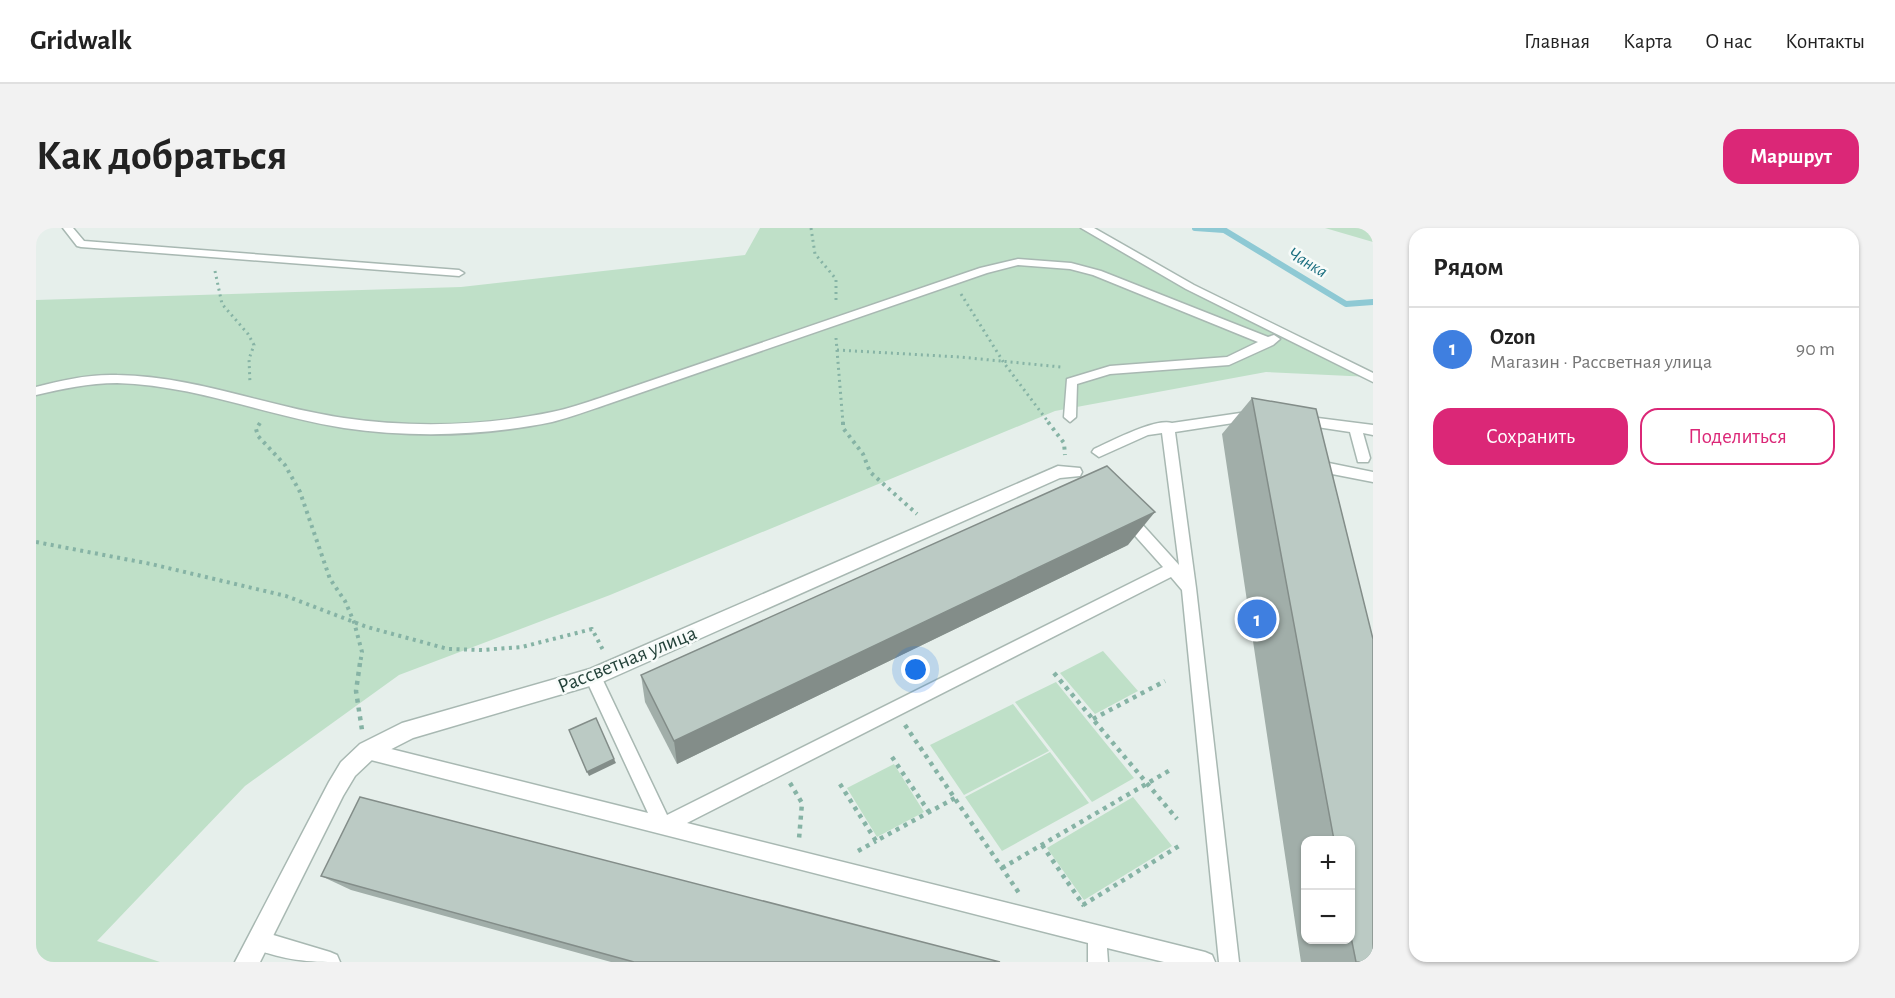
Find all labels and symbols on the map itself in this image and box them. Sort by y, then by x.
water label: Чанка [1285,244,1330,281]
pin: 1 [1238,596,1276,642]
street label: Рассветная улица [555,622,700,697]
your location [901,655,930,684]

